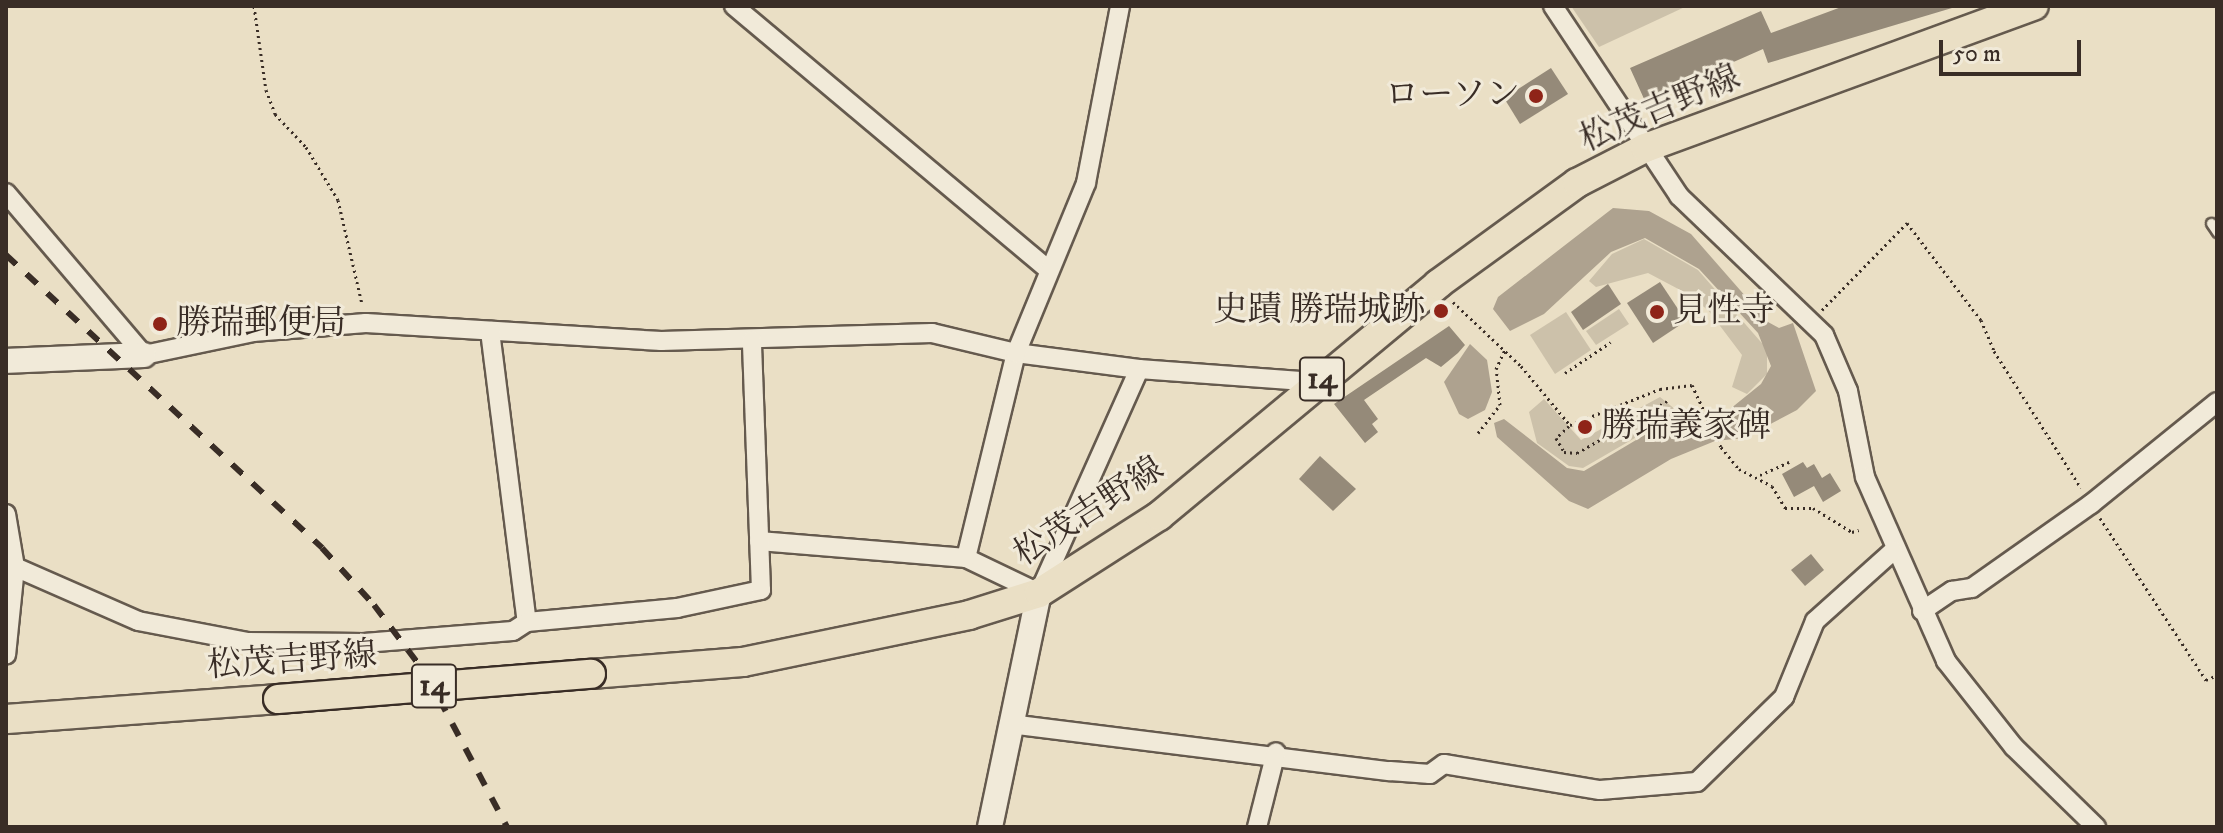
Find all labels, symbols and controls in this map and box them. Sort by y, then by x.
scale bar [1943,24,2085,74]
text: 50 m [1953,39,2001,69]
street label: 松茂吉野線 [1574,57,1746,161]
place label: ローソン [1384,76,1520,116]
marker: ローソン [1527,87,1545,105]
place label: 史蹟 勝瑞城跡 [1214,291,1425,331]
place label: 見性寺 [1673,292,1775,332]
marker: 史蹟 勝瑞城跡 [1432,302,1450,320]
marker: 見性寺 [1648,303,1666,321]
place label: 勝瑞郵便局 [176,304,346,344]
marker: 勝瑞郵便局 [151,315,169,333]
road number: 14 [1298,351,1346,407]
place label: 勝瑞義家碑 [1601,407,1771,447]
marker: 勝瑞義家碑 [1576,418,1594,436]
street label: 松茂吉野線 [1007,449,1171,575]
street label: 松茂吉野線 [206,635,378,687]
road number: 14 [410,658,458,714]

